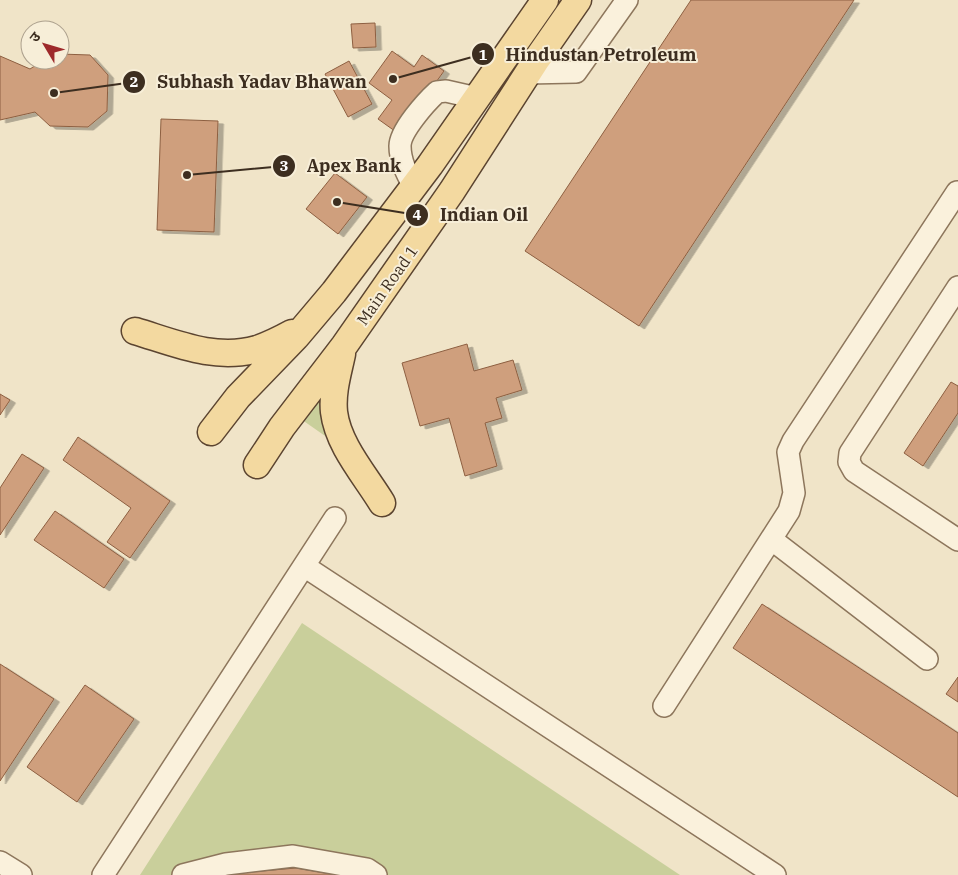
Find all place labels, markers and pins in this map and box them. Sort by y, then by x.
callout: Hindustan Petroleum [471,38,707,71]
callout: Subhash Yadav Bhawan [122,66,377,99]
callout: Apex Bank [272,149,412,182]
callout: Indian Oil [405,198,538,231]

